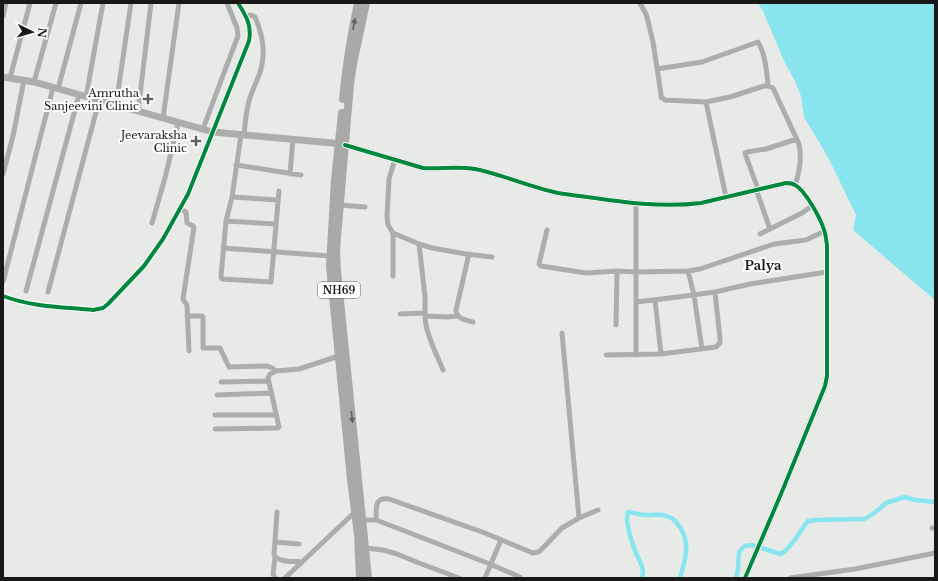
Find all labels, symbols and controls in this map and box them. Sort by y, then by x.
north arrow [12,12,52,52]
one-way arrow [351,18,357,30]
text: N [34,27,49,39]
place label: Amrutha Sanjeevini Clinic [44,86,140,113]
marker: Amrutha Sanjeevini Clinic [142,93,154,105]
place label: Jeevaraksha Clinic [119,128,188,155]
marker: Jeevaraksha Clinic [190,135,202,147]
district label: Palya [745,257,782,274]
road number: NH69 [318,282,360,298]
one-way arrow [348,411,355,423]

